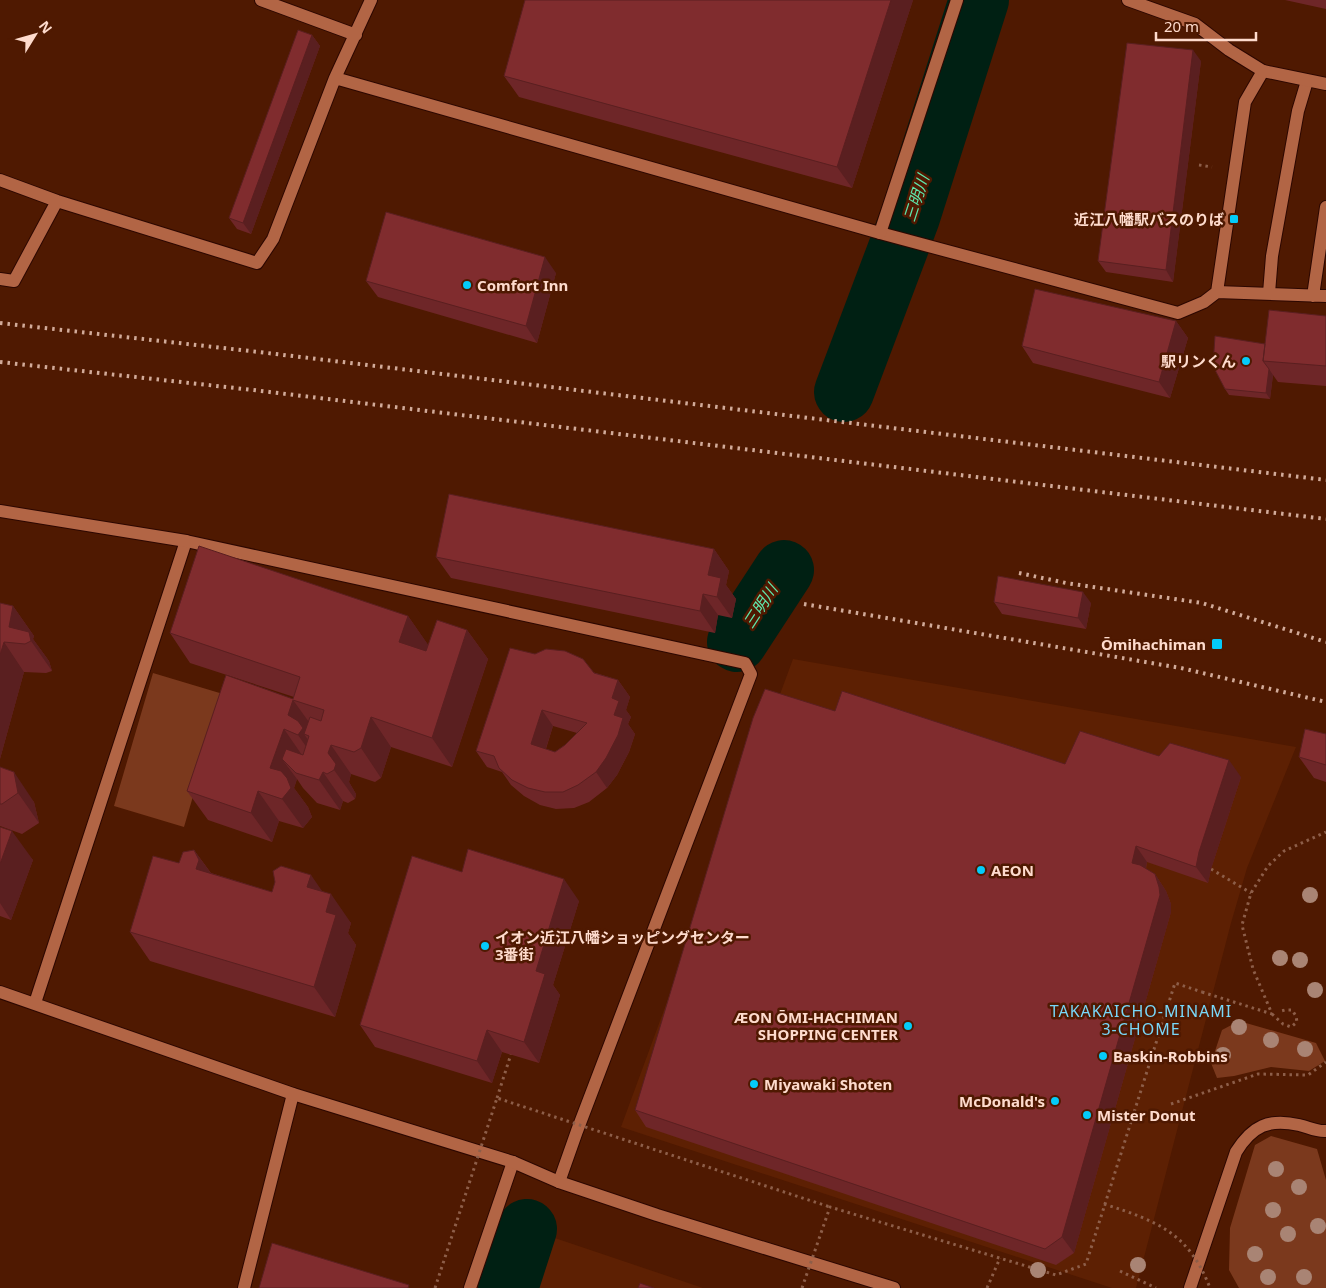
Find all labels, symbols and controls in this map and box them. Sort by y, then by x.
north arrow [10,10,60,60]
scale bar [1156,10,1256,42]
text: 20 m [1164,16,1199,36]
text: N [35,17,57,37]
water label: 三明川 [898,170,934,224]
place label: 近江八幡駅バスのりば [1074,209,1224,229]
marker: 近江八幡駅バスのりば [1228,213,1240,225]
place label: Comfort Inn [477,275,568,295]
marker: Comfort Inn [461,279,473,291]
place label: 駅リンくん [1161,351,1236,371]
marker: 駅リンくん [1240,355,1252,367]
water label: 三明川 [738,578,783,632]
place label: Ōmihachiman [1101,634,1206,654]
marker: Ōmihachiman [1210,637,1224,651]
place label: AEON [991,860,1034,880]
marker: AEON [975,864,987,876]
place label: イオン近江八幡ショッピングセンター 3番街 [495,927,750,964]
marker: イオン近江八幡ショッピングセンター 3番街 [479,940,491,952]
district label: TAKAKAICHO-MINAMI 3-CHOME [1050,1000,1232,1040]
place label: ÆON ŌMI-HACHIMAN SHOPPING CENTER [734,1007,898,1044]
marker: ÆON ŌMI-HACHIMAN SHOPPING CENTER [902,1020,914,1032]
place label: Baskin-Robbins [1113,1046,1228,1066]
marker: Baskin-Robbins [1097,1050,1109,1062]
place label: Miyawaki Shoten [764,1074,892,1094]
marker: Miyawaki Shoten [748,1078,760,1090]
place label: McDonald's [959,1091,1045,1111]
marker: McDonald's [1049,1095,1061,1107]
place label: Mister Donut [1097,1105,1196,1125]
marker: Mister Donut [1081,1109,1093,1121]

